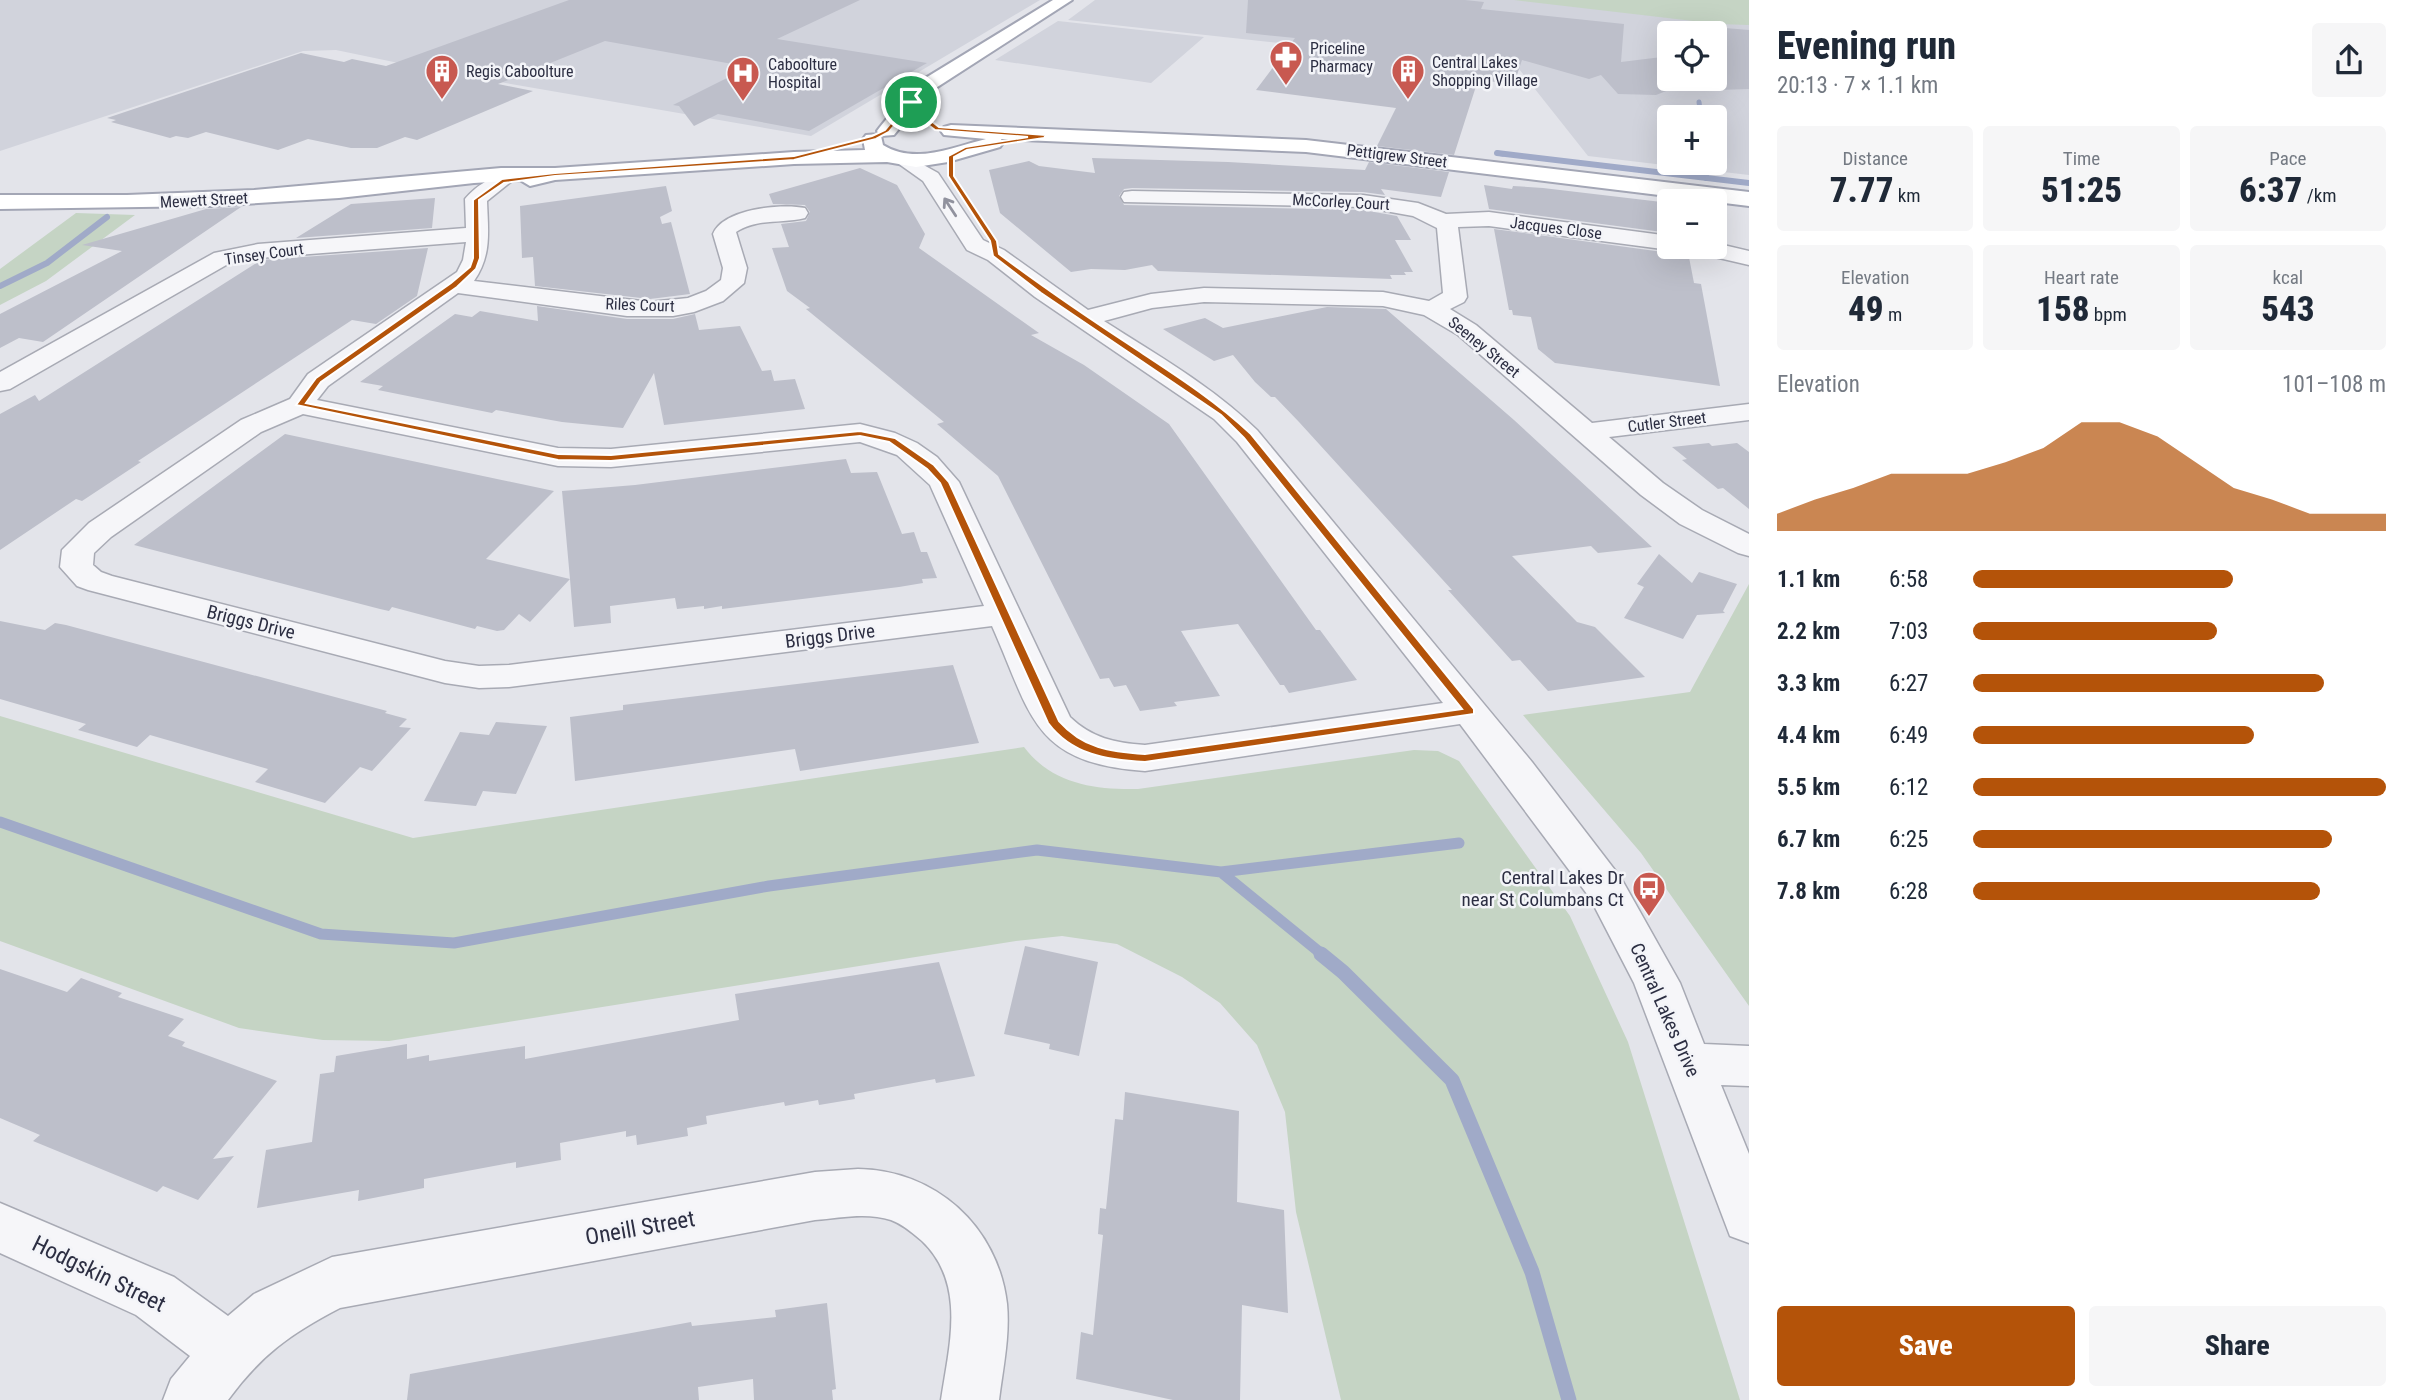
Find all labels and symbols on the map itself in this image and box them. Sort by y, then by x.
pharmacy icon: Priceline Pharmacy [1267,38,1305,87]
place label: Priceline Pharmacy [1310,39,1373,76]
building icon: Regis Caboolture [423,52,461,101]
building icon: Central Lakes Shopping Village [1389,52,1427,101]
place label: Central Lakes Shopping Village [1432,53,1538,90]
hospital icon: Caboolture Hospital [724,54,762,103]
place label: Caboolture Hospital [768,55,837,92]
place label: Regis Caboolture [466,62,574,81]
pin [881,72,941,132]
street label: Pettigrew Street [1346,140,1449,172]
street label: Mewett Street [160,188,249,212]
street label: McCorley Court [1292,190,1391,214]
one-way arrow [943,198,958,217]
street label: Jacques Close [1509,213,1603,243]
street label: Tinsey Court [223,239,305,269]
street label: Riles Court [605,294,675,316]
street label: Seeney Street [1444,312,1524,382]
street label: Cutler Street [1627,408,1708,436]
street label: Briggs Drive [204,600,298,644]
street label: Briggs Drive [784,619,876,653]
place label: Central Lakes Dr near St Columbans Ct [1462,866,1624,911]
bus stop icon: Central Lakes Dr near St Columbans Ct [1630,869,1668,918]
street label: Central Lakes Drive [1625,939,1705,1081]
street label: Oneill Street [583,1205,697,1251]
street label: Hodgskin Street [28,1230,170,1318]

